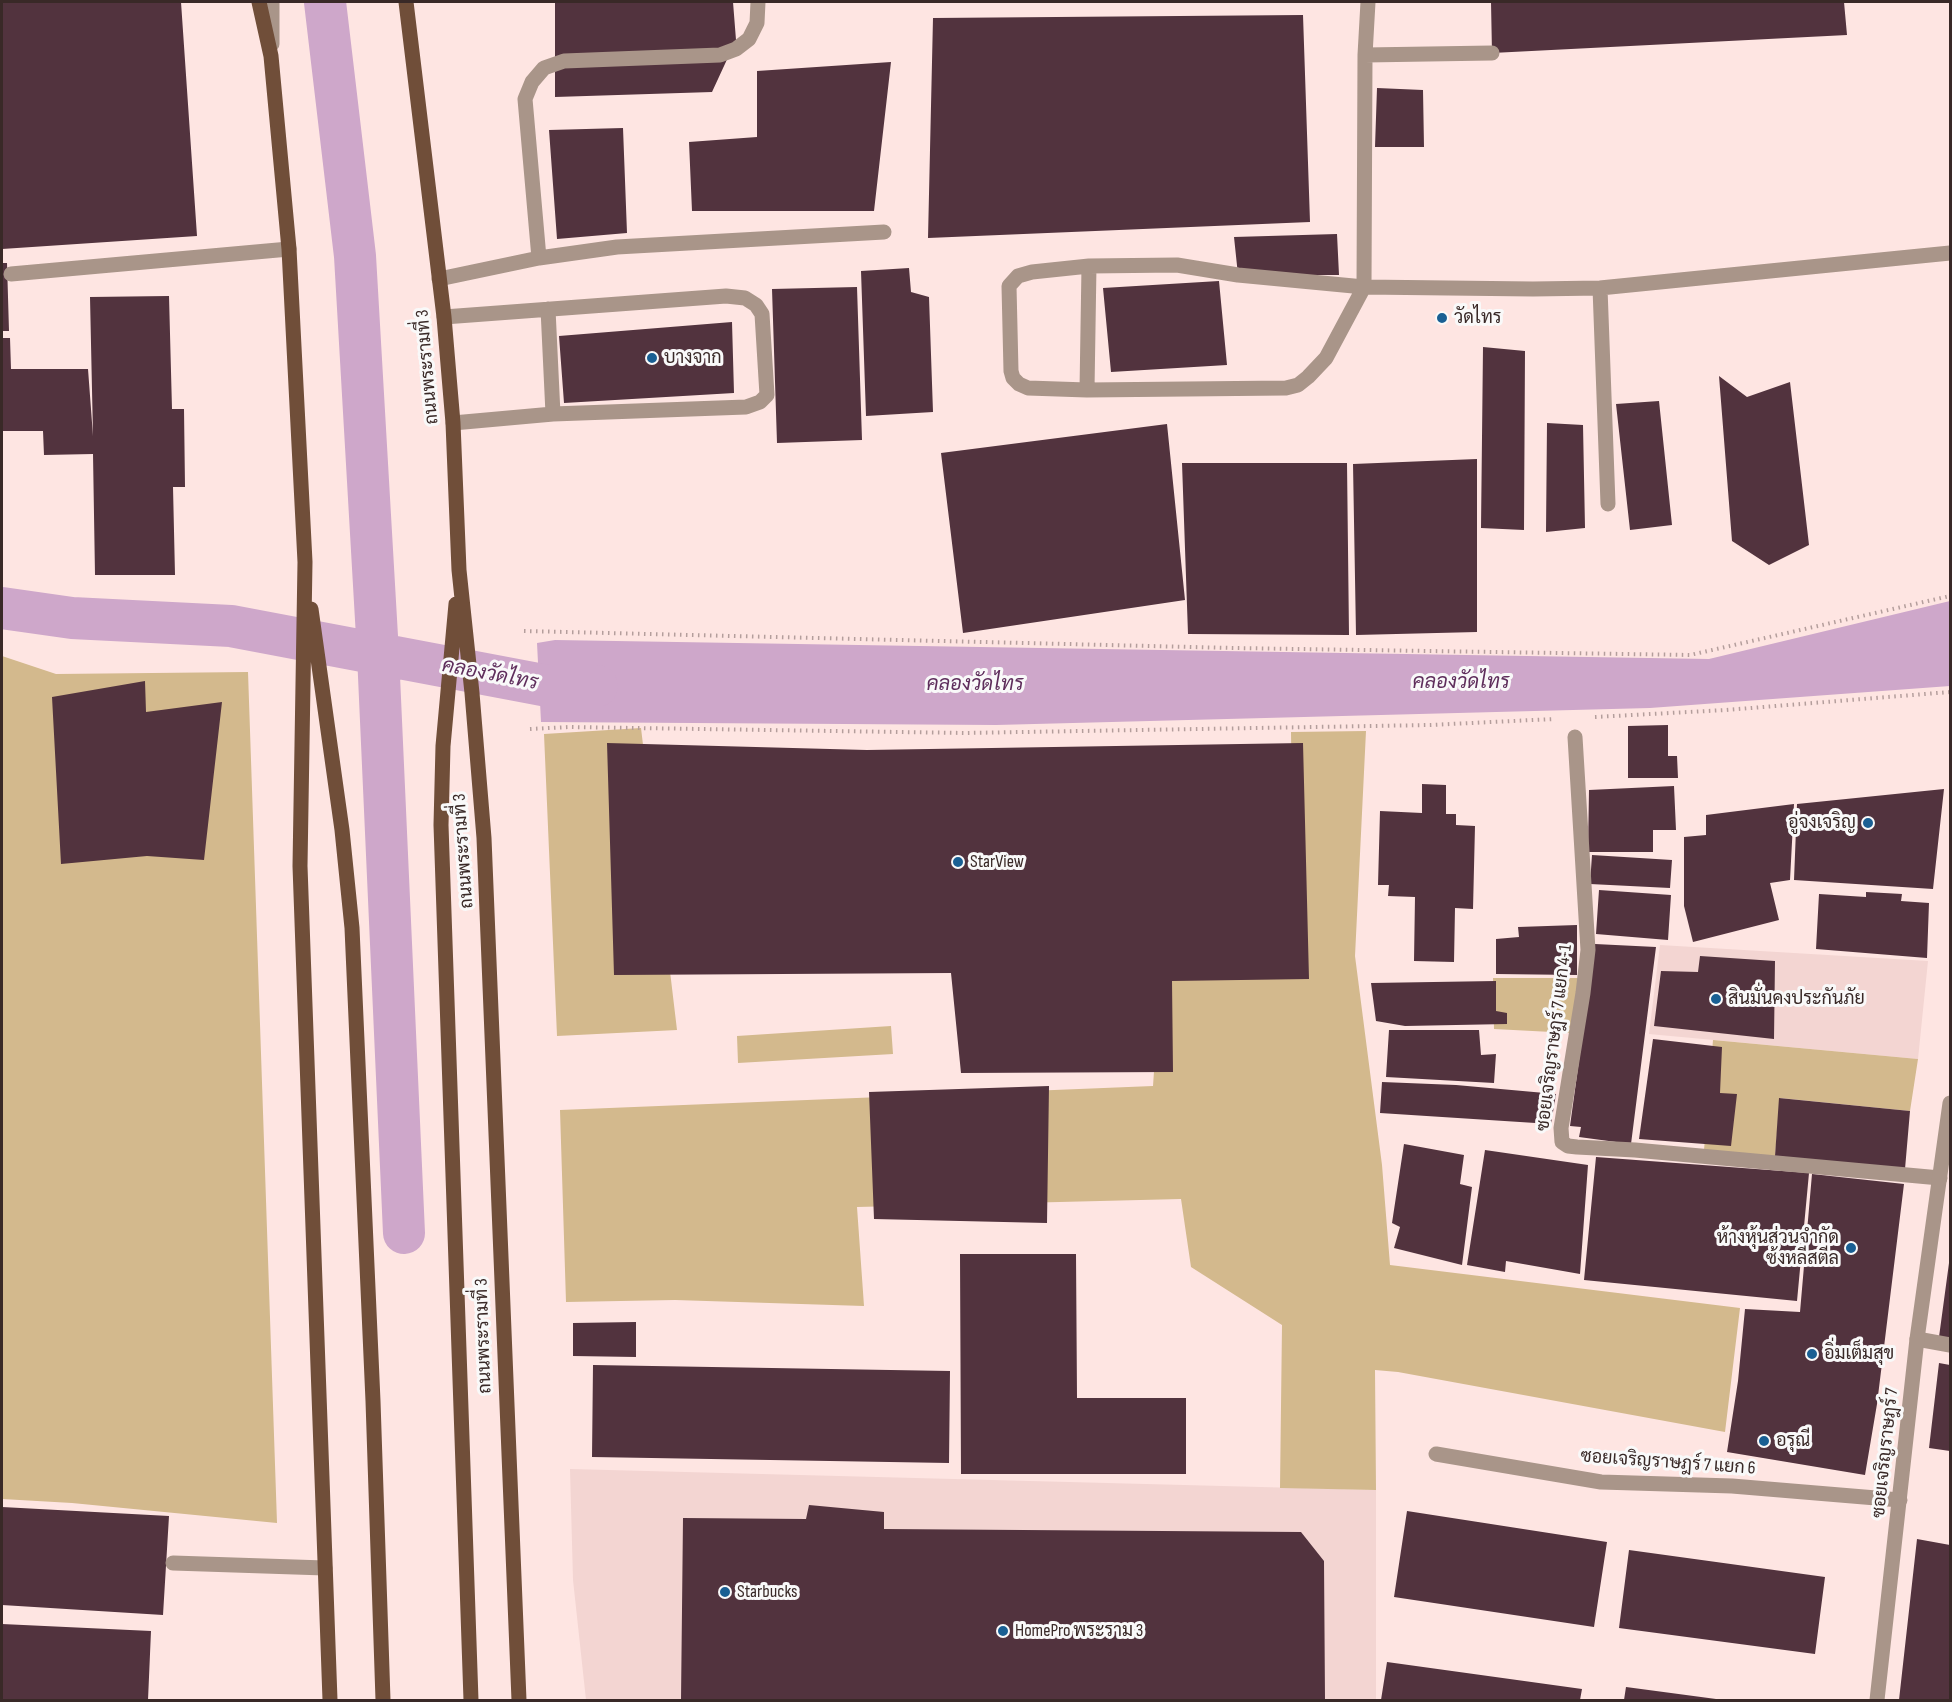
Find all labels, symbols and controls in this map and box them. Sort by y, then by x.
place label: วัดไทร [1454,307,1501,329]
street label: ถนนพระรามที่ 3 [412,309,444,425]
marker: วัดไทร [1435,311,1449,325]
place label: บางจาก [664,347,722,369]
marker: บางจาก [645,351,659,365]
water label: คลองวัดไทร [440,654,540,696]
water label: คลองวัดไทร [1412,671,1510,695]
water label: คลองวัดไทร [926,673,1024,697]
street label: ถนนพระรามที่ 3 [449,793,479,909]
place label: อู่จงเจริญ [1788,812,1856,834]
marker: อู่จงเจริญ [1861,816,1875,830]
place label: StarView [970,851,1024,873]
marker: StarView [951,855,965,869]
street label: ซอยเจริญราษฎร์ 7 แยก 4-1 [1533,943,1577,1133]
place label: สินมั่นคงประกันภัย [1728,988,1865,1010]
marker: สินมั่นคงประกันภัย [1709,992,1723,1006]
place label: ห้างหุ้นส่วนจำกัด ซ้งหลีสตีล [1717,1227,1839,1270]
marker: ห้างหุ้นส่วนจำกัด ซ้งหลีสตีล [1844,1241,1858,1255]
street label: ถนนพระรามที่ 3 [471,1278,497,1394]
place label: อิ่มเต็มสุข [1824,1343,1894,1365]
marker: อิ่มเต็มสุข [1805,1347,1819,1361]
street label: ซอยเจริญราษฎร์ 7 [1868,1387,1904,1519]
place label: อรุณี [1776,1430,1810,1452]
marker: อรุณี [1757,1434,1771,1448]
street label: ซอยเจริญราษฎร์ 7 แยก 6 [1580,1446,1756,1480]
place label: Starbucks [737,1581,797,1603]
marker: Starbucks [718,1585,732,1599]
place label: HomePro พระราม 3 [1015,1620,1143,1642]
marker: HomePro พระราม 3 [996,1624,1010,1638]

